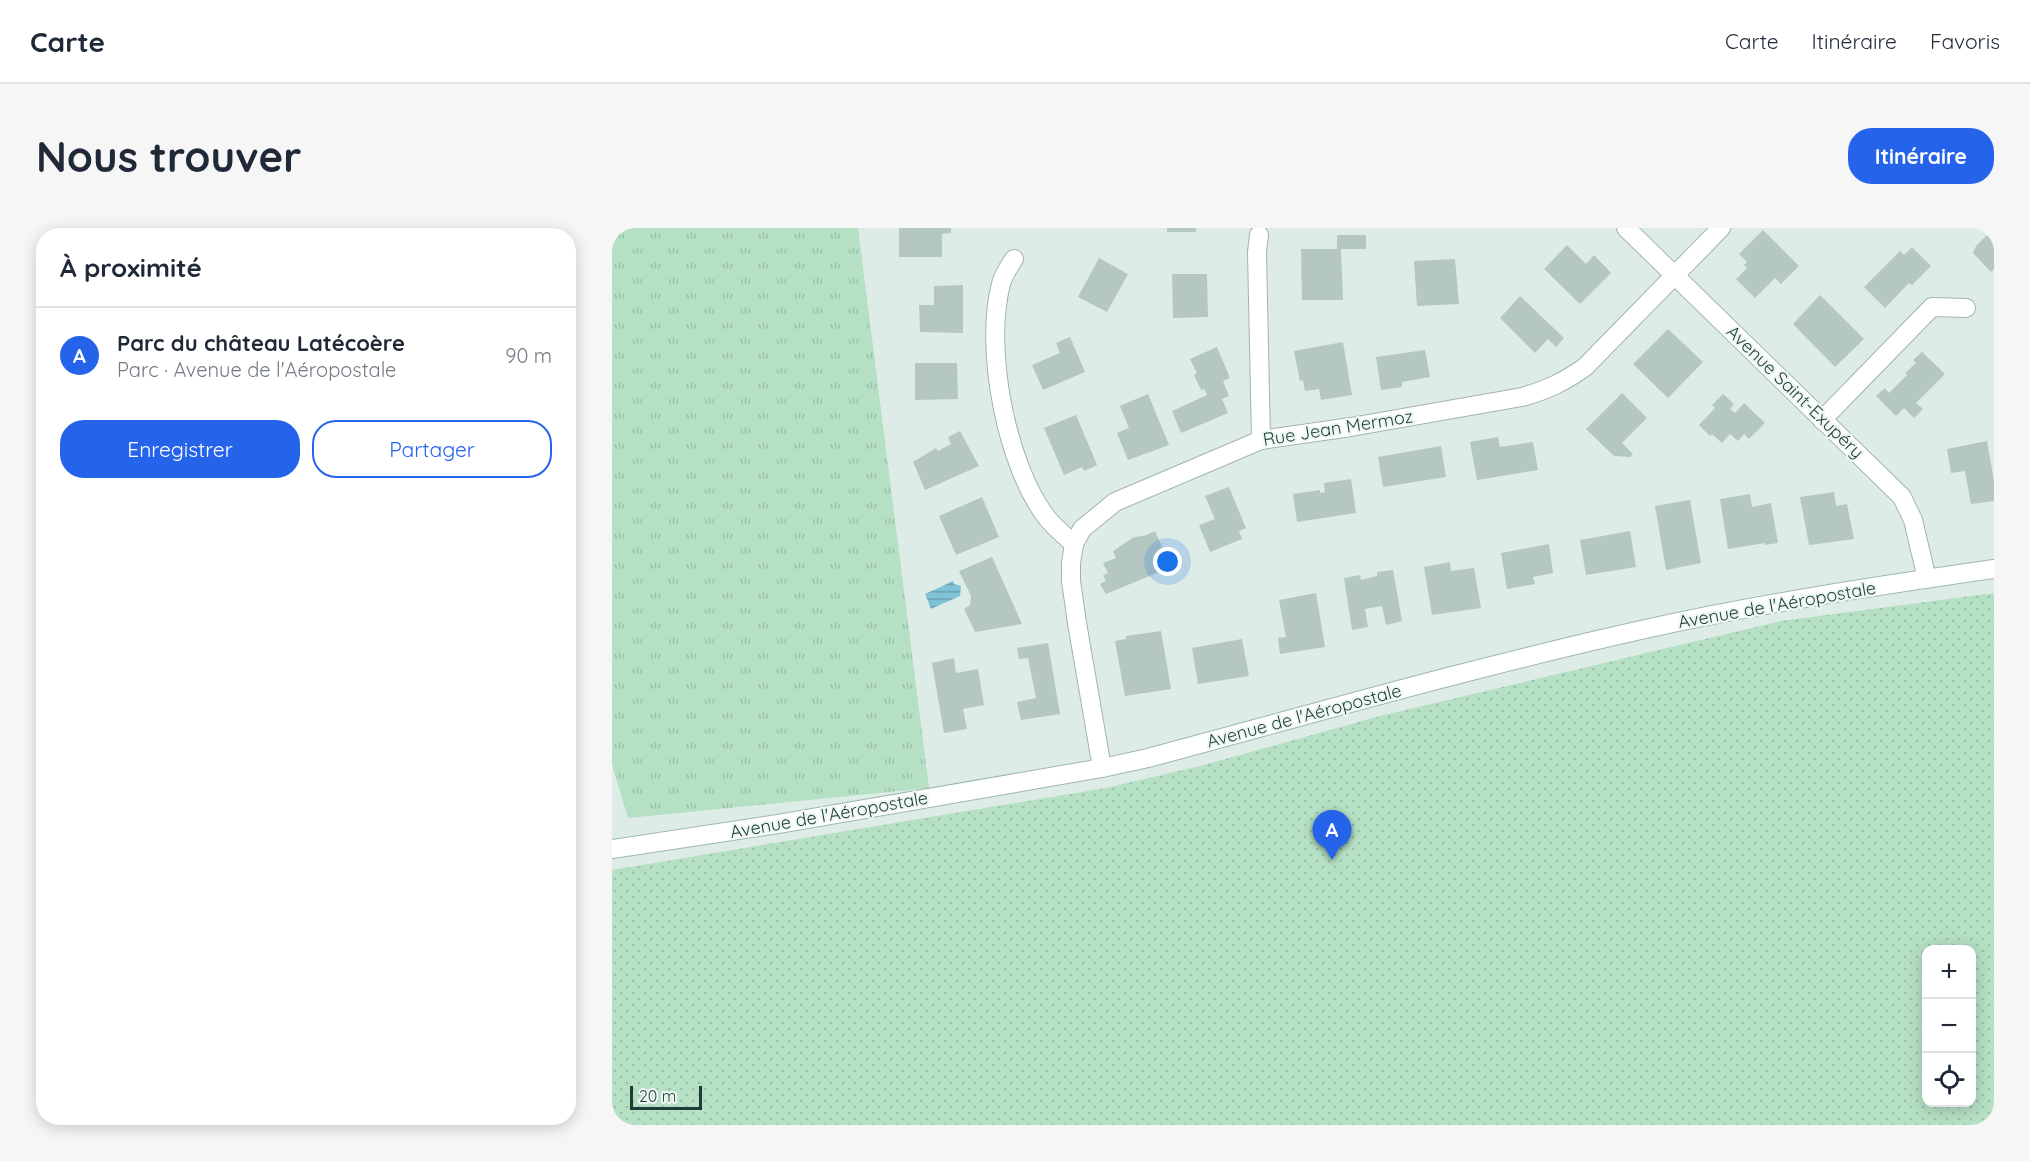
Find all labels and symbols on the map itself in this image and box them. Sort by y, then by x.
street label: Avenue Saint-Exupéry [1722,320,1869,463]
street label: Rue Jean Mermoz [1261,404,1415,451]
your location [1153,547,1182,576]
street label: Avenue de l'Aéropostale [1676,576,1878,633]
street label: Avenue de l'Aéropostale [1204,678,1404,753]
street label: Avenue de l'Aéropostale [728,786,930,843]
pin: A [1312,810,1352,860]
scale bar [630,1083,702,1110]

